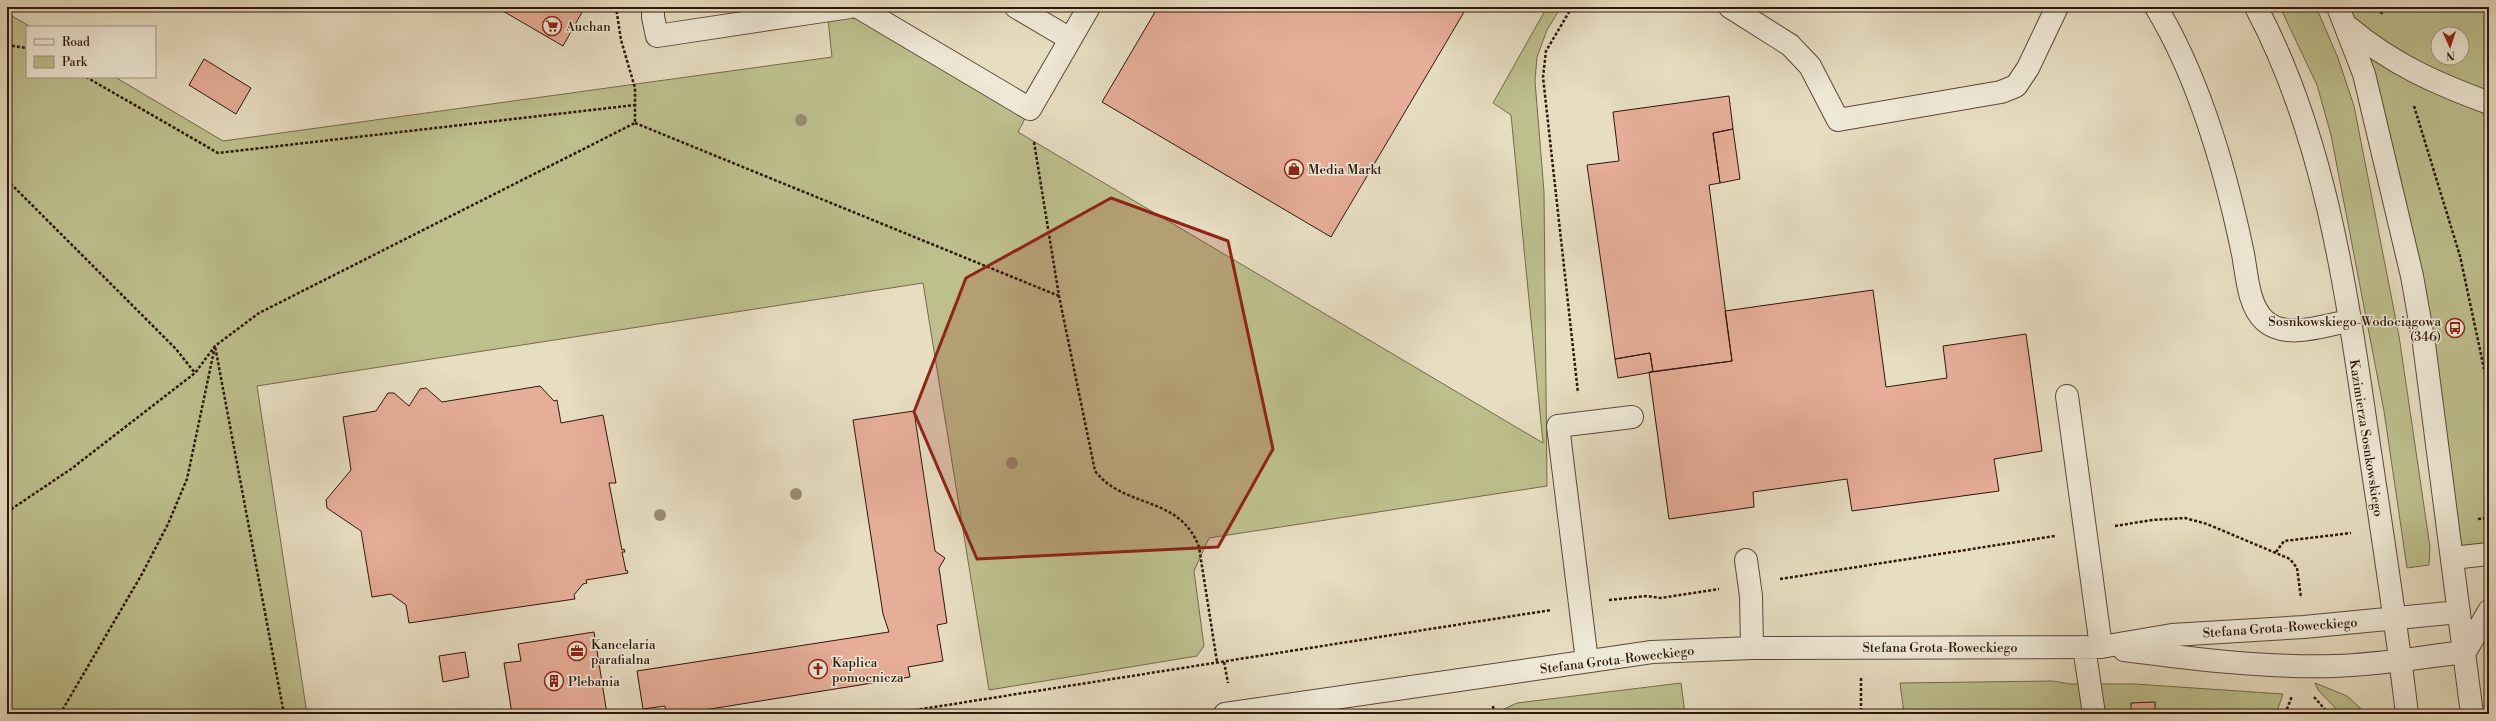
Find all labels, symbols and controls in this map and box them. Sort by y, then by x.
supermarket icon: Auchan [541,15,563,37]
place label: Auchan [565,19,611,35]
legend [26,26,156,78]
north arrow [2430,26,2470,66]
text: Road [62,35,90,50]
text: N [2445,48,2455,62]
text: Park [62,55,88,70]
shop icon: Media Markt [1283,158,1305,180]
place label: Media Markt [1308,162,1382,178]
place label: Sosnkowskiego-Wodociągowa (346) [2268,314,2441,345]
bus stop icon: Sosnkowskiego-Wodociągowa (346) [2444,317,2466,339]
street label: Kazimierza Sosnkowskiego [2346,358,2386,518]
street label: Stefana Grota-Roweckiego [2202,615,2358,641]
place label: Kancelaria parafialna [591,637,656,668]
office icon: Kancelaria parafialna [566,640,588,662]
street label: Stefana Grota-Roweckiego [1862,640,2018,656]
street label: Stefana Grota-Roweckiego [1539,643,1695,677]
place label: Kaplica pomocnicza [832,655,904,686]
church icon: Kaplica pomocnicza [807,658,829,680]
building icon: Plebania [543,670,565,692]
place label: Plebania [568,674,620,690]

